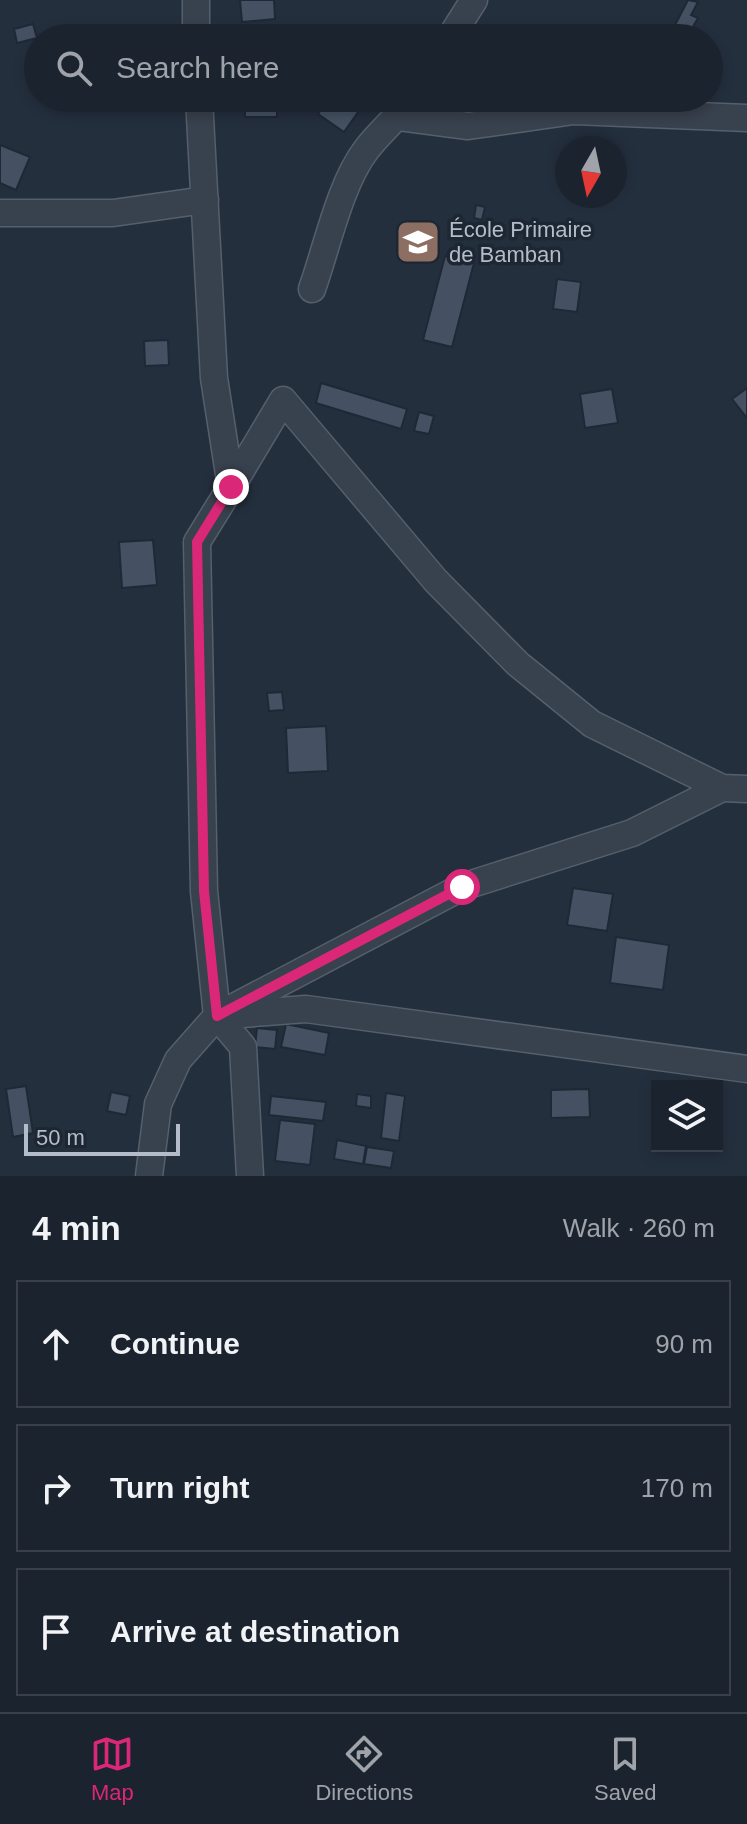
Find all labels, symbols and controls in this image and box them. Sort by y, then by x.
search box [24,24,723,112]
icon: search [52,46,96,90]
text: Search here [116,51,279,84]
north arrow [555,136,627,208]
place label: École Primaire de Bamban [449,217,592,267]
school or university icon: École Primaire de Bamban [394,218,442,266]
route end [213,469,249,505]
route start [444,869,480,905]
map controls [651,1080,723,1152]
button: layers [651,1080,723,1152]
scale bar [24,1120,180,1156]
text: 50 m [36,1125,85,1150]
text: 4 min [32,1209,121,1247]
text: Walk · 260 m [563,1213,715,1243]
icon: ahead [34,1322,78,1366]
text: Continue [110,1327,240,1360]
text: 90 m [655,1329,713,1359]
icon: right [34,1466,78,1510]
text: Turn right [110,1471,249,1504]
text: 170 m [641,1473,713,1503]
icon: arrive [34,1610,78,1654]
text: Arrive at destination [110,1615,400,1648]
tab: Map [90,1732,134,1806]
tab: Directions [315,1732,413,1806]
tab: Saved [594,1732,657,1806]

